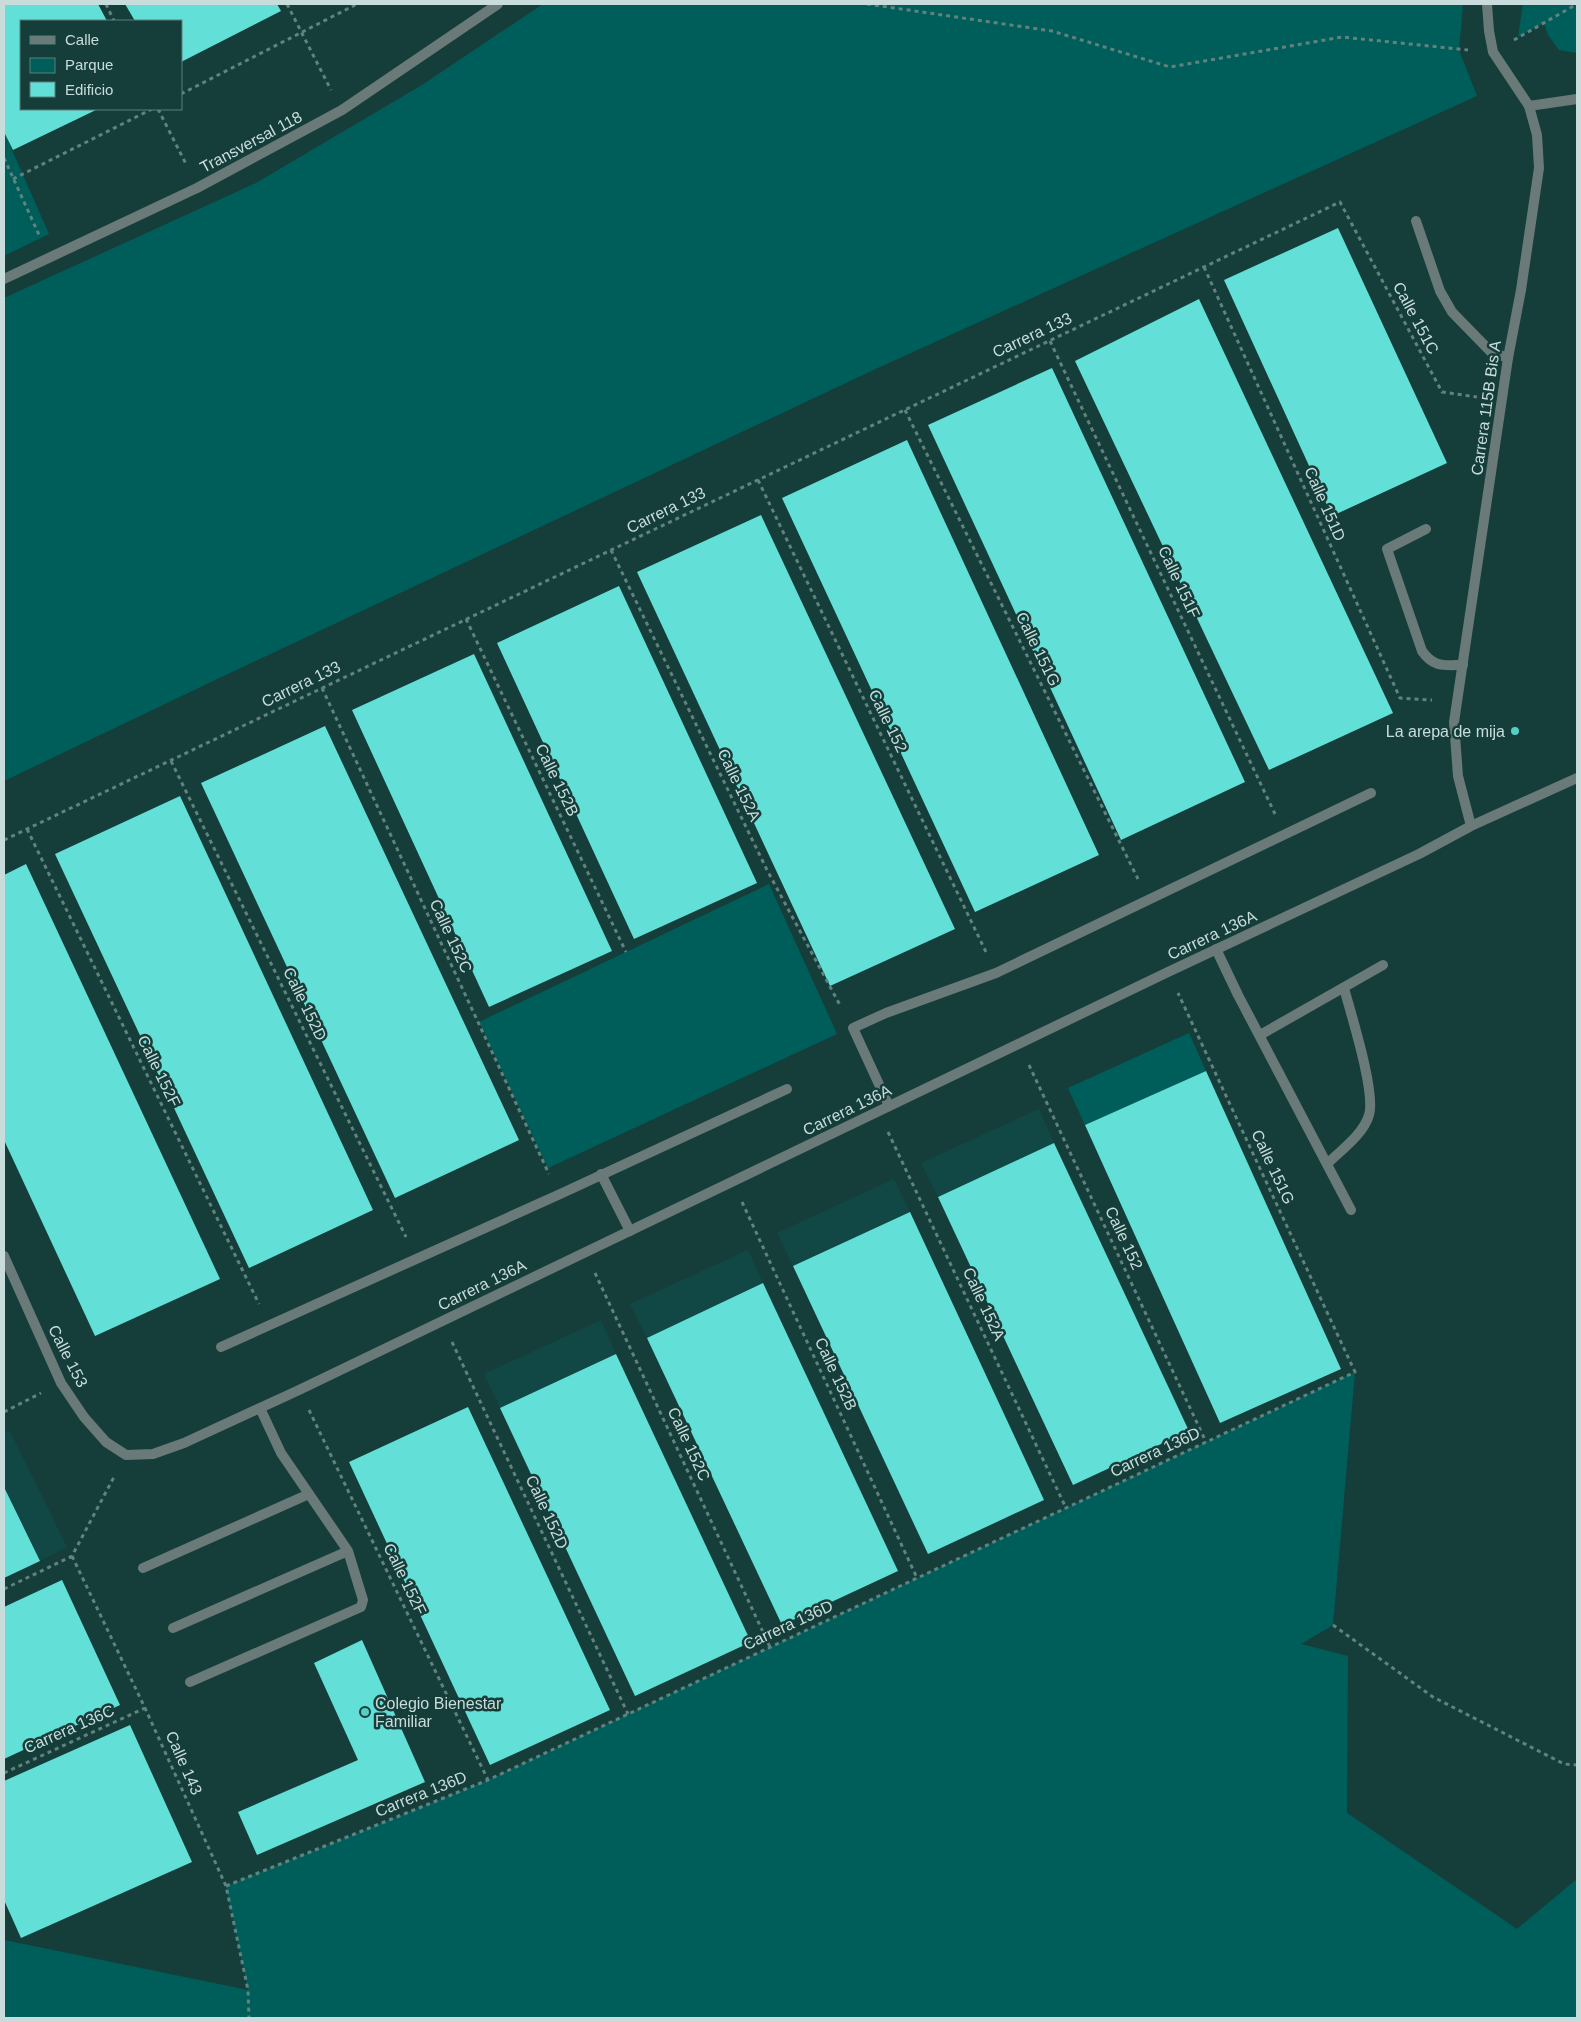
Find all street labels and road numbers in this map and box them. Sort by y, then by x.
street label: Transversal 118 [197,108,305,176]
street label: Calle 151C [1390,279,1442,357]
street label: Carrera 133 [990,309,1074,361]
street label: Carrera 115B Bis A [1468,339,1504,476]
street label: Calle 151D [1301,464,1349,544]
street label: Carrera 133 [624,484,708,536]
street label: Calle 151F [1155,543,1203,621]
street label: Calle 151G [1013,609,1063,689]
street label: Carrera 133 [259,658,343,710]
street label: Calle 152 [866,687,910,755]
street label: Calle 152B [532,741,582,819]
street label: Calle 152A [714,746,764,824]
street label: Calle 152C [427,897,475,975]
street label: Carrera 136A [1165,907,1259,963]
street label: Calle 152D [280,965,330,1043]
street label: Calle 152F [134,1033,184,1110]
street label: Carrera 136A [800,1081,894,1139]
street label: Calle 151G [1248,1127,1298,1207]
street label: Calle 152 [1102,1204,1146,1272]
street label: Carrera 136A [435,1256,529,1314]
street label: Calle 152A [960,1265,1008,1343]
street label: Calle 153 [45,1322,91,1390]
street label: Calle 152B [812,1335,860,1413]
street label: Calle 152C [665,1405,713,1483]
street label: Carrera 136D [1107,1424,1203,1480]
street label: Calle 152D [523,1473,571,1551]
street label: Calle 152F [380,1541,430,1618]
street label: Carrera 136D [740,1597,836,1653]
street label: Carrera 136C [21,1702,117,1756]
street label: Calle 143 [162,1729,206,1797]
street label: Carrera 136D [373,1768,469,1820]

